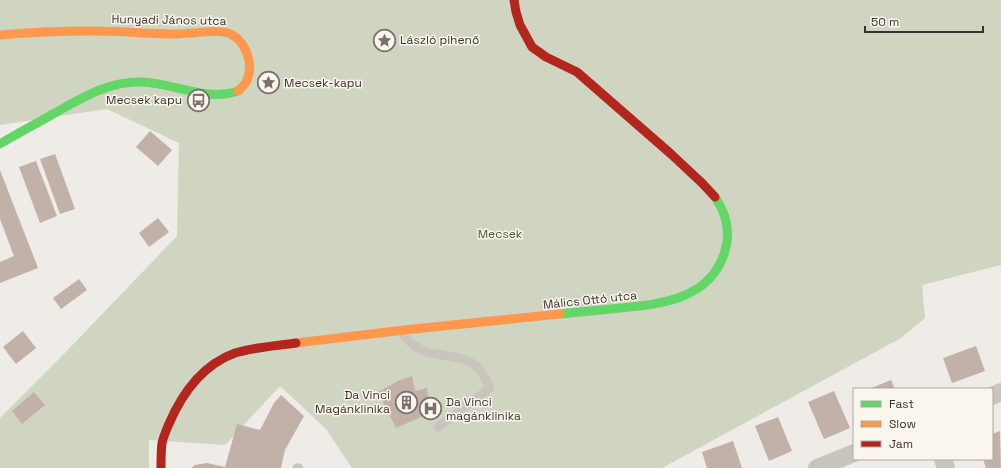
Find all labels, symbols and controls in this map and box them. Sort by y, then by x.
scale bar [865,8,983,34]
street label: Hunyadi János utca [111,11,227,29]
text: 50 m [871,14,899,30]
place icon: László pihenő [371,27,397,53]
place label: László pihenő [400,32,479,48]
place icon: Mecsek-kapu [255,70,281,96]
place label: Mecsek-kapu [284,75,362,91]
bus stop icon: Mecsek kapu [185,87,211,113]
place label: Mecsek kapu [106,92,182,108]
park label: Mecsek [478,226,523,242]
street label: Málics Ottó utca [542,287,638,313]
place label: Da Vinci Magánklinika [315,387,390,417]
legend [853,388,993,460]
building icon: Da Vinci Magánklinika [393,389,419,415]
place label: Da Vinci magánklinika [446,394,521,424]
hospital icon: Da Vinci magánklinika [417,396,443,422]
text: Fast [889,396,914,412]
text: Slow [889,416,916,432]
text: Jam [889,436,913,452]

